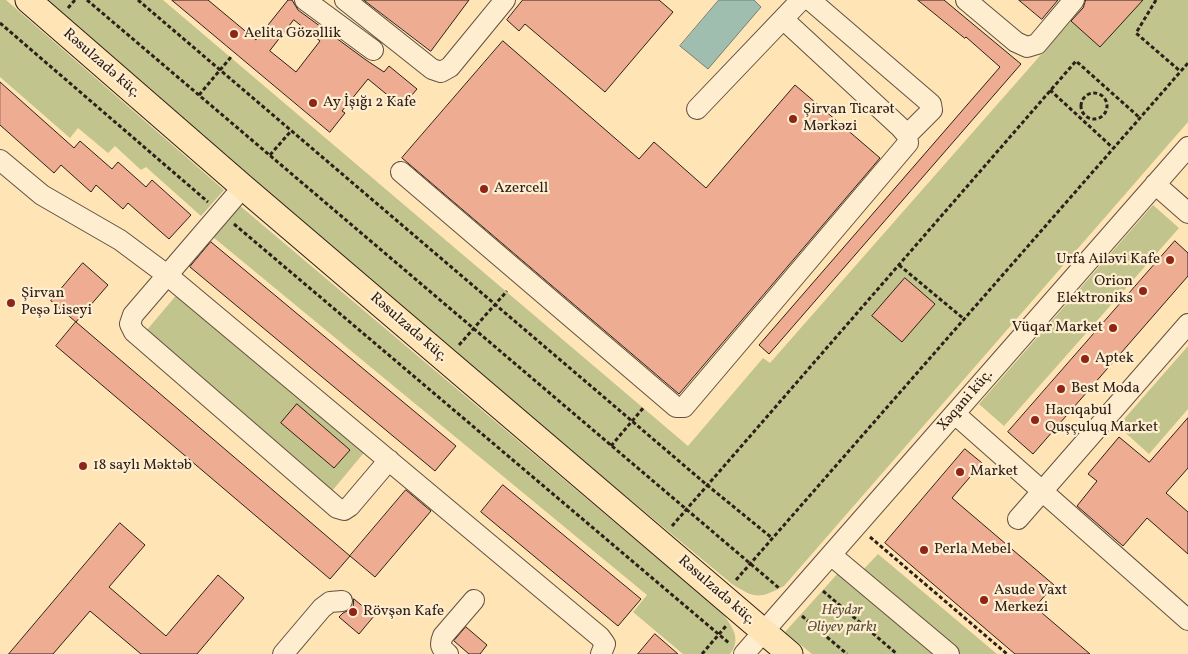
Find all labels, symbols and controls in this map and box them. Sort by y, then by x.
street label: Rəsulzadə küç. [59,25,143,103]
place label: Aelita Gözəllik [244,25,341,43]
marker: Aelita Gözəllik [228,28,240,40]
place label: Ay İşığı 2 Kafe [323,94,416,112]
marker: Ay İşığı 2 Kafe [307,97,319,109]
place label: Şirvan Ticarət Mərkəzi [803,101,895,136]
marker: Şirvan Ticarət Mərkəzi [787,113,799,125]
place label: Azercell [494,180,548,198]
marker: Azercell [478,183,490,195]
place label: Urfa Ailəvi Kafe [1056,251,1160,269]
marker: Urfa Ailəvi Kafe [1164,254,1176,266]
place label: Orion Elektroniks [1057,273,1133,308]
place label: Şirvan Peşə Liseyi [21,285,92,320]
marker: Orion Elektroniks [1137,285,1149,297]
street label: Rəsulzadə küç. [366,289,450,367]
marker: Şirvan Peşə Liseyi [5,297,17,309]
place label: Vüqar Market [1012,319,1103,337]
marker: Vüqar Market [1107,322,1119,334]
place label: Aptek [1095,350,1134,368]
marker: Aptek [1079,353,1091,365]
street label: Xəqani küç. [934,367,998,435]
place label: Best Moda [1071,380,1140,398]
marker: Best Moda [1055,383,1067,395]
place label: Hacıqabul Quşçuluq Market [1045,402,1158,437]
marker: Hacıqabul Quşçuluq Market [1029,414,1041,426]
place label: 18 saylı Məktəb [93,457,192,475]
marker: 18 saylı Məktəb [77,460,89,472]
place label: Market [970,463,1018,481]
marker: Market [954,466,966,478]
place label: Perla Mebel [934,541,1011,559]
marker: Perla Mebel [918,544,930,556]
street label: Rəsulzadə küç. [674,552,758,630]
place label: Asude Vaxt Merkezi [994,582,1067,617]
marker: Asude Vaxt Merkezi [978,594,990,606]
park label: Heydər Əliyev parkı [807,602,877,637]
place label: Rövşən Kafe [363,603,444,621]
marker: Rövşən Kafe [347,606,359,618]

